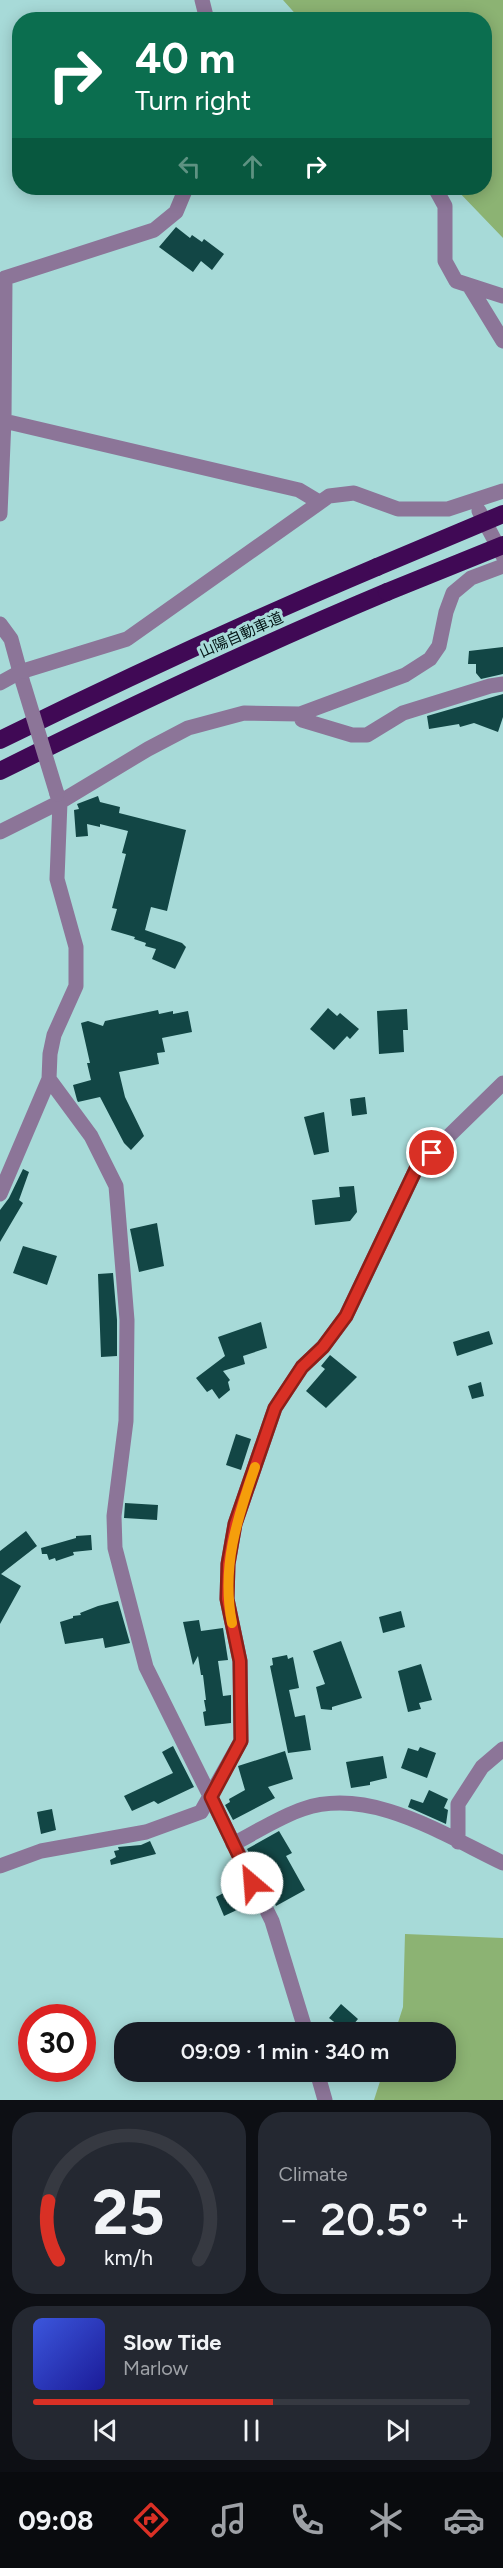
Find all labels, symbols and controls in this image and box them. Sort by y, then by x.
text: 40 m [135,33,235,84]
icon: right [36,36,114,114]
text: Turn right [135,84,251,117]
icon: left [173,150,206,183]
icon: ahead [236,150,269,183]
icon: right [299,150,332,183]
street label: 山陽自動車道 [196,608,286,662]
pin [406,1127,457,1178]
icon: arrive [415,1136,448,1169]
position arrow [220,1851,284,1915]
speed limit sign: 30 [18,2004,96,2082]
text: 09:09 · 1 min · 340 m [181,2038,389,2065]
text: Climate [279,2162,348,2186]
text: 25 [93,2175,165,2250]
text: 20.5° [320,2192,428,2246]
text: − [279,2200,299,2239]
text: + [449,2200,470,2239]
text: km/h [104,2245,153,2270]
text: Slow Tide [123,2329,222,2356]
text: Marlow [123,2356,188,2380]
icon: previous [89,2414,122,2447]
icon: pause [235,2414,268,2447]
icon: next [381,2414,414,2447]
icon: directions [130,2499,172,2541]
icon: music [208,2499,250,2541]
icon: phone [286,2499,328,2541]
icon: climate [365,2499,407,2541]
icon: car [443,2499,485,2541]
text: 09:08 [18,2504,93,2537]

